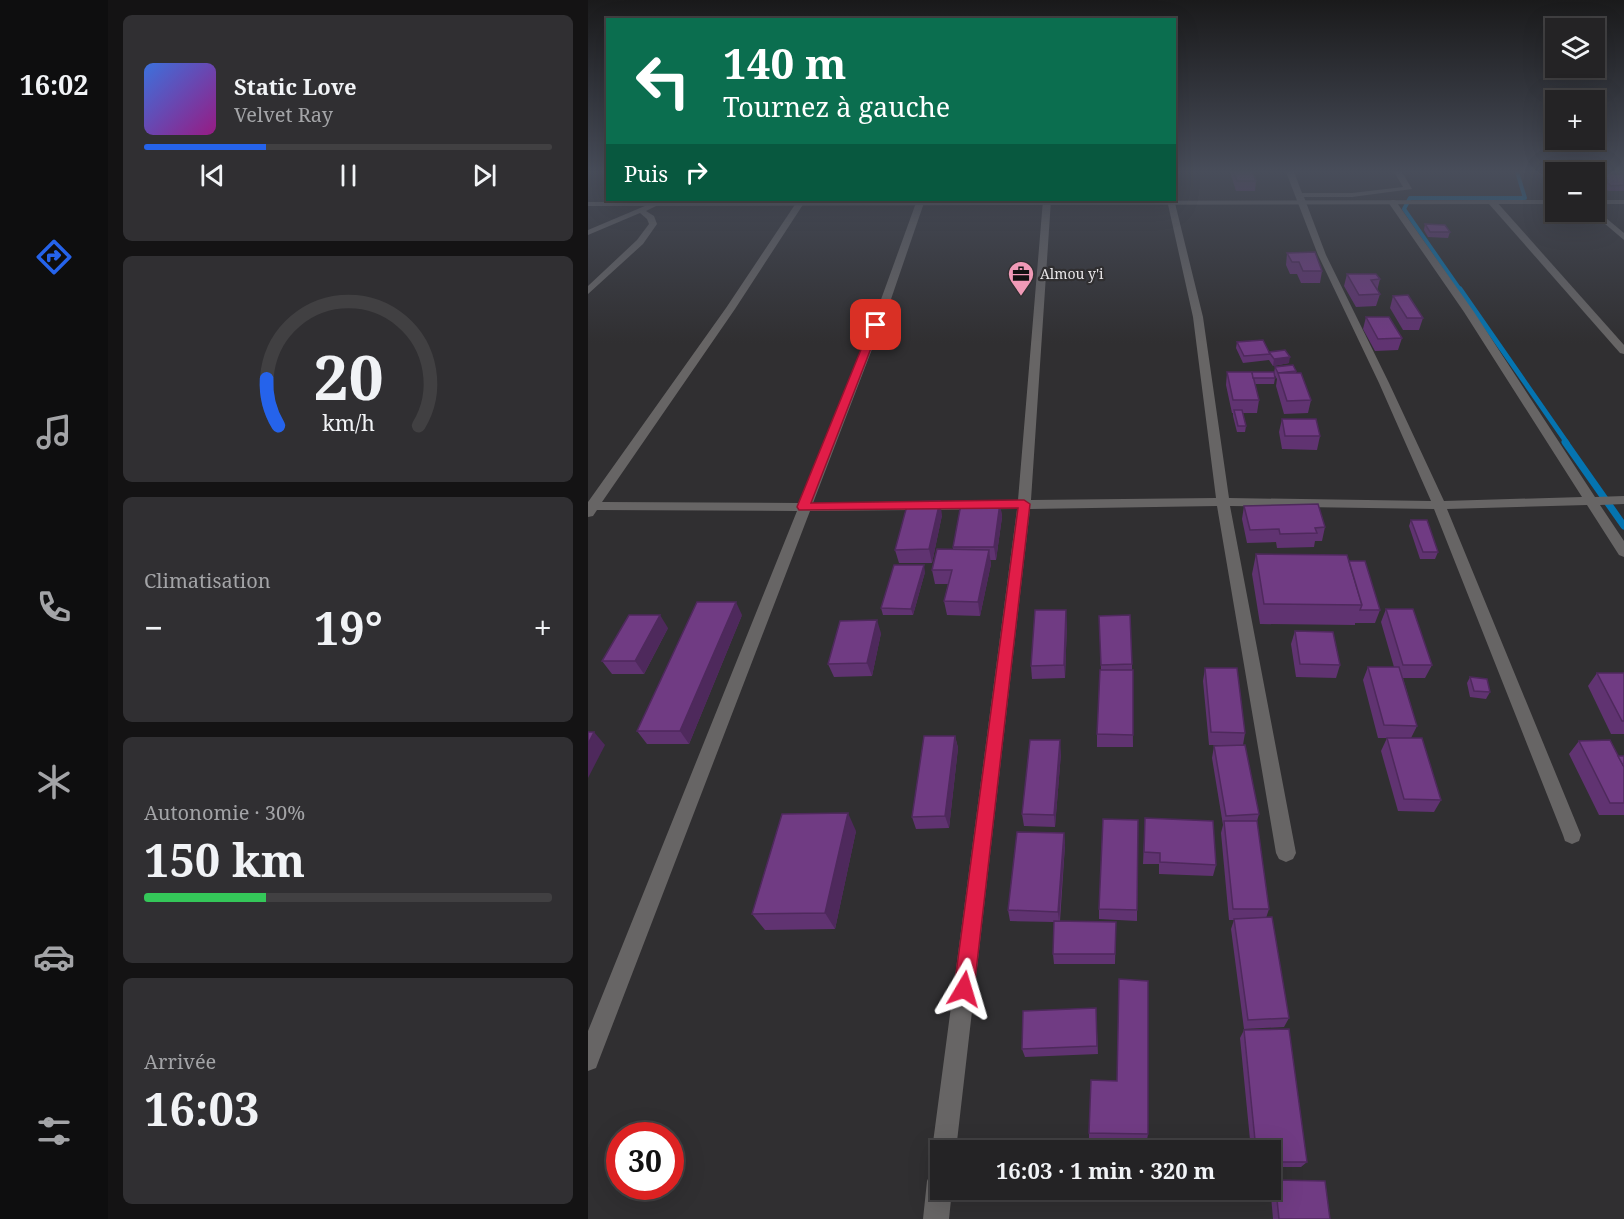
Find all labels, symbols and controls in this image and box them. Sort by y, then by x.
map controls [1545,18,1605,222]
button: layers [1545,18,1605,78]
text: 140 m [723,34,847,91]
icon: left [624,42,702,120]
text: 16:02 [19,66,89,103]
text: Static Love [234,71,357,101]
text: Tournez à gauche [723,88,950,125]
button: + [1545,90,1605,150]
text: Velvet Ray [234,101,333,128]
icon: right [680,156,713,189]
text: Puis [624,158,668,188]
icon: previous [196,159,229,192]
icon: pause [332,159,365,192]
icon: next [468,159,501,192]
button: − [1545,162,1605,222]
icon: directions [33,236,75,278]
office icon: Almou y'i [1006,259,1036,297]
place label: Almou y'i [1040,264,1104,283]
pin [850,299,901,350]
icon: arrive [859,308,892,341]
text: 20 [313,333,383,418]
text: km/h [322,408,375,437]
icon: music [33,411,75,453]
text: Climatisation [144,567,271,594]
icon: phone [33,586,75,628]
text: 19° [314,597,383,658]
text: − [144,605,163,650]
text: + [534,605,552,650]
icon: climate [33,761,75,803]
text: Autonomie · 30% [144,799,305,826]
text: 150 km [144,829,305,890]
icon: car [33,936,75,978]
position arrow [932,957,996,1021]
text: Arrivée [144,1048,216,1075]
text: 16:03 [144,1078,259,1139]
icon: filters [33,1110,75,1152]
speed limit sign: 30 [606,1122,684,1200]
text: 16:03 · 1 min · 320 m [996,1155,1215,1185]

